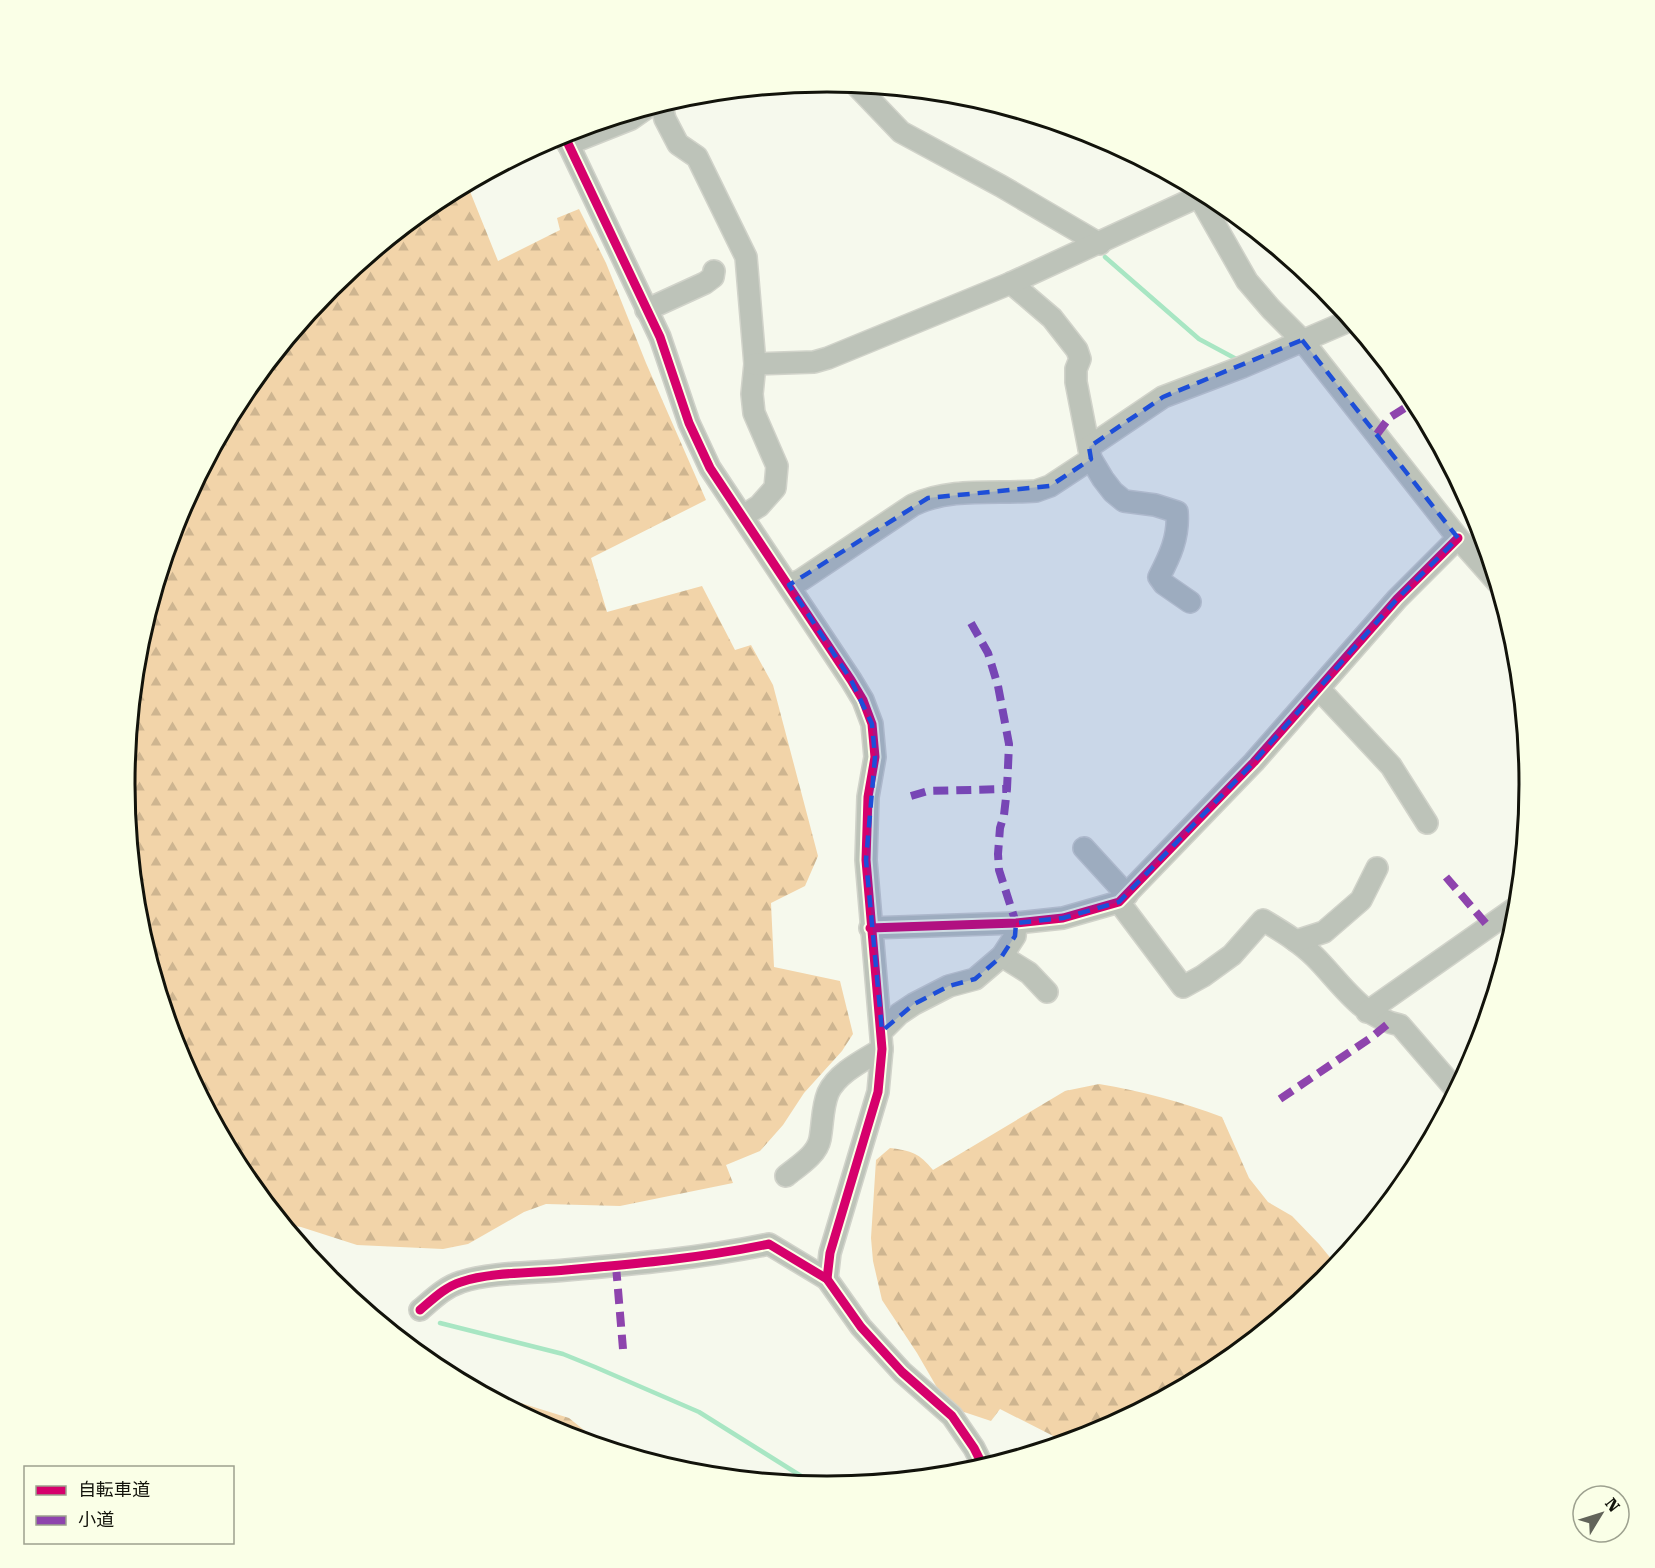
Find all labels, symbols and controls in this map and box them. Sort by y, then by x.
legend [24,1466,234,1544]
text: 自転車道 [78,1479,150,1500]
north arrow [1571,1484,1631,1544]
text: N [1601,1494,1624,1516]
text: 小道 [78,1509,114,1530]

